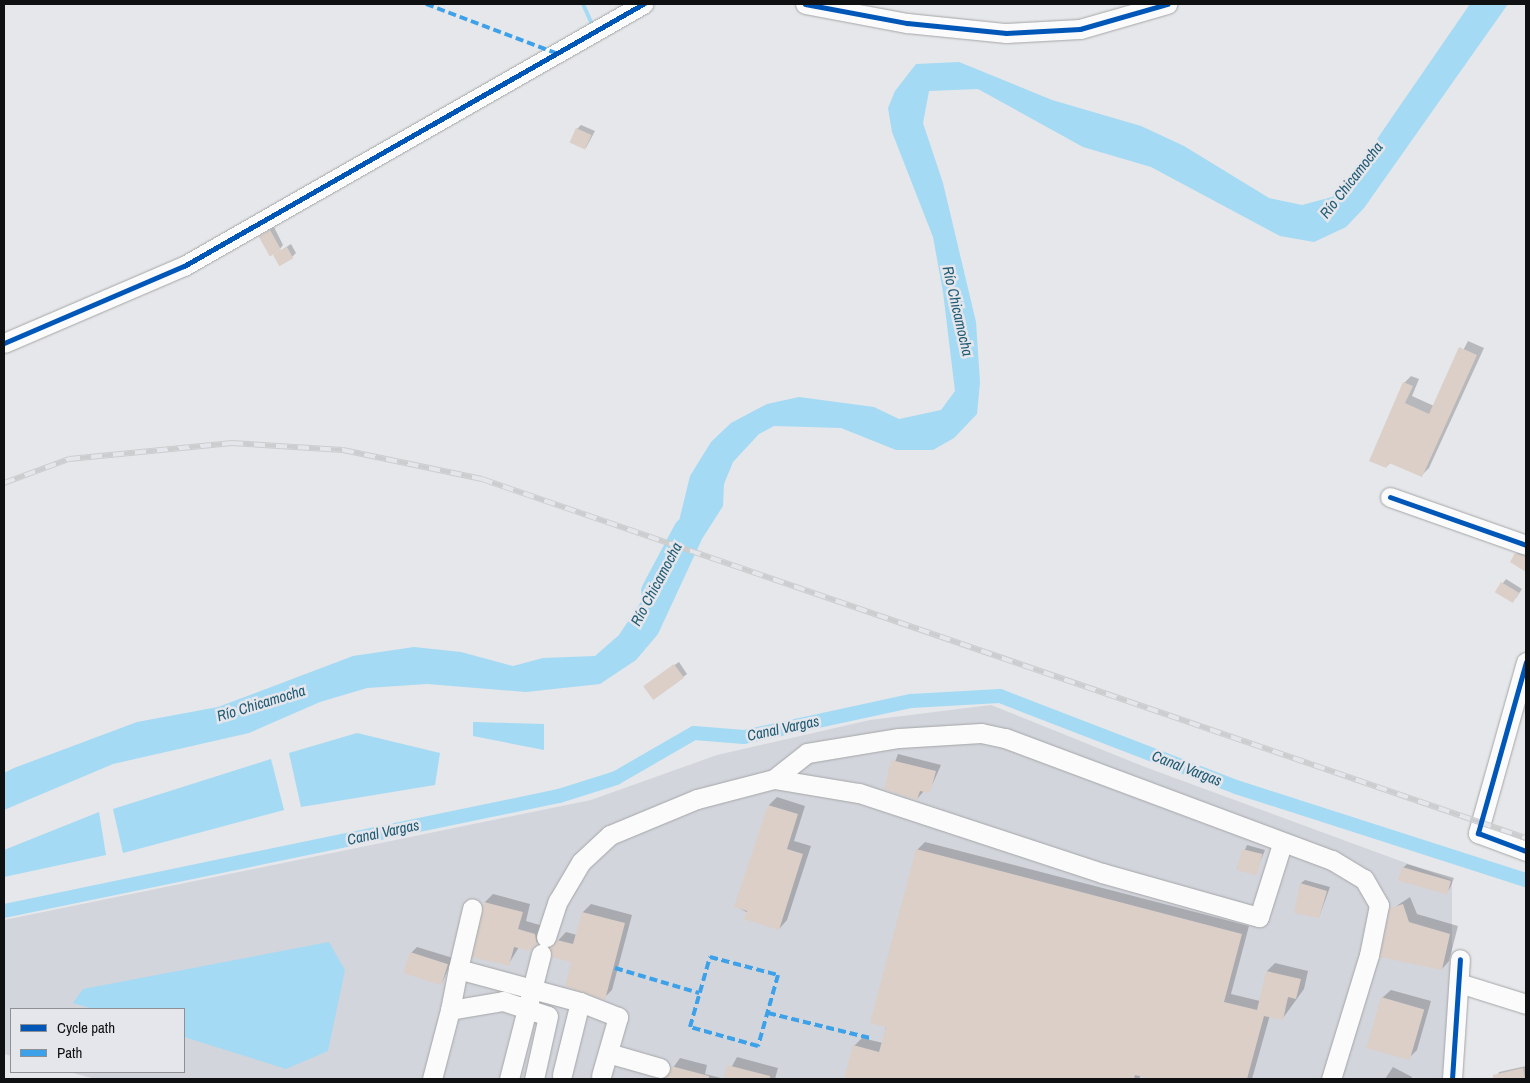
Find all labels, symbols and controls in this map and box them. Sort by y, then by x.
water label: Río Chicamocha [1316,138,1386,222]
water label: Río Chicamocha [939,264,977,358]
water label: Río Chicamocha [627,539,685,629]
water label: Río Chicamocha [215,681,307,725]
water label: Canal Vargas [745,712,821,744]
water label: Canal Vargas [1150,746,1224,790]
water label: Canal Vargas [345,816,421,848]
legend [10,1008,185,1073]
text: Cycle path [57,1017,115,1038]
text: Path [57,1042,82,1063]

